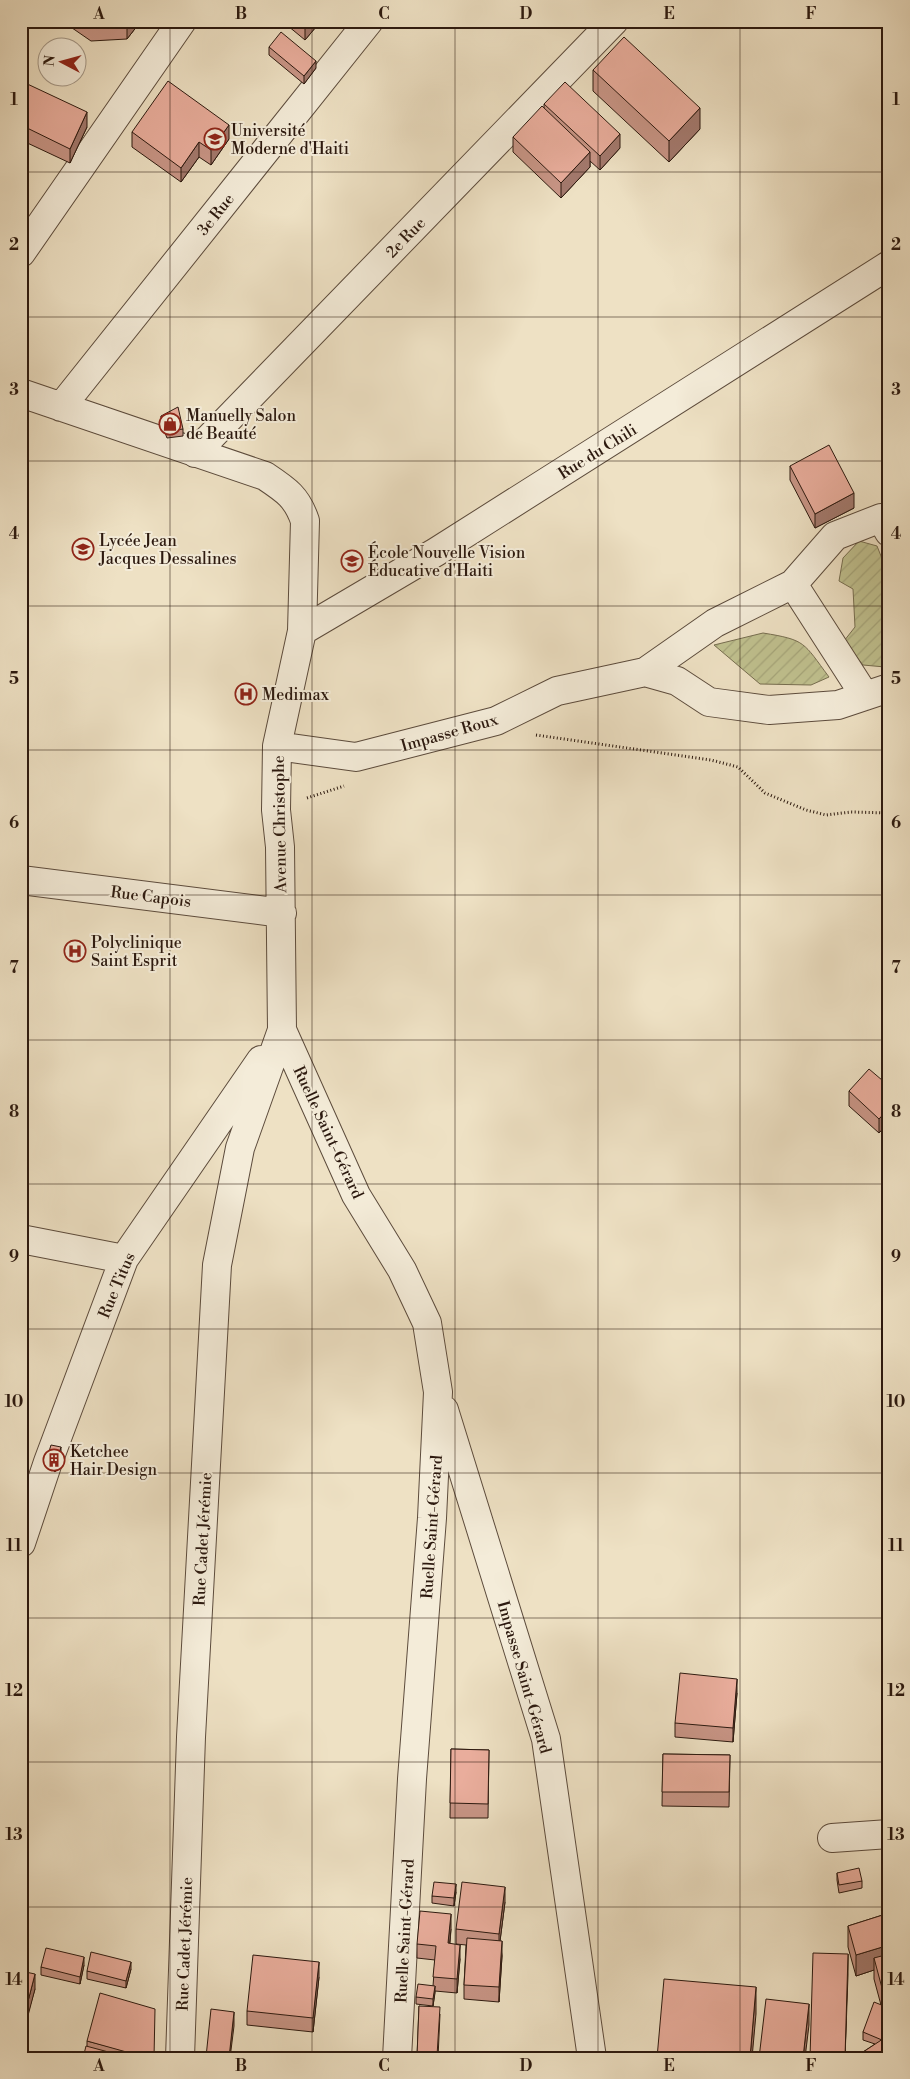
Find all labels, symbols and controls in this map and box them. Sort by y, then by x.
text: A [92,4,105,24]
text: B [235,4,247,24]
text: C [378,4,390,24]
text: D [520,4,533,24]
text: E [663,4,675,24]
text: F [805,4,817,24]
north arrow [38,38,88,88]
text: N [41,54,60,67]
text: 1 [10,90,18,110]
text: 1 [892,90,900,110]
place label: Université Moderne d'Haiti [231,121,349,159]
school or university icon: Université Moderne d'Haiti [203,127,227,151]
street label: 3e Rue [193,190,239,240]
street label: 2e Rue [382,213,430,262]
text: 2 [9,235,19,255]
text: 2 [891,235,901,255]
text: 3 [9,380,19,400]
text: 3 [891,380,901,400]
place label: Manuelly Salon de Beauté [186,406,297,444]
shop icon: Manuelly Salon de Beauté [158,412,182,436]
street label: Rue du Chili [555,420,641,484]
text: 4 [9,524,20,544]
text: 4 [891,524,902,544]
place label: Lycée Jean Jacques Dessalines [98,531,237,569]
school or university icon: Lycée Jean Jacques Dessalines [71,537,95,561]
place label: École Nouvelle Vision Éducative d'Haiti [368,541,526,581]
school or university icon: École Nouvelle Vision Éducative d'Haiti [340,549,364,573]
text: 5 [9,669,19,689]
text: 5 [891,669,901,689]
hospital icon: Medimax [234,682,258,706]
place label: Medimax [262,685,330,705]
street label: Impasse Roux [399,709,501,756]
street label: Avenue Christophe [269,755,291,894]
text: 6 [9,813,19,833]
text: 6 [891,813,901,833]
street label: Rue Capois [109,882,192,912]
place label: Polyclinique Saint Esprit [91,933,182,971]
hospital icon: Polyclinique Saint Esprit [63,939,87,963]
text: 7 [9,958,19,978]
text: 7 [891,958,901,978]
street label: Ruelle Saint-Gérard [289,1063,368,1202]
text: 8 [9,1102,19,1122]
text: 8 [891,1102,901,1122]
text: 9 [9,1247,19,1267]
text: 9 [891,1247,901,1267]
street label: Rue Titus [94,1249,140,1321]
text: 10 [5,1392,23,1412]
text: 10 [887,1392,905,1412]
place label: Ketchee Hair Design [70,1442,157,1480]
building icon: Ketchee Hair Design [42,1448,66,1472]
street label: Ruelle Saint-Gérard [417,1454,447,1600]
street label: Rue Cadet Jérémie [190,1472,216,1606]
text: 11 [6,1536,22,1556]
text: 11 [888,1536,904,1556]
street label: Impasse Saint-Gérard [493,1599,555,1756]
text: 12 [5,1681,23,1701]
text: 12 [887,1681,905,1701]
text: 13 [5,1825,23,1845]
text: 13 [887,1825,905,1845]
street label: Ruelle Saint-Gérard [391,1858,419,2004]
street label: Rue Cadet Jérémie [173,1877,197,2011]
text: 14 [5,1970,23,1990]
text: 14 [887,1970,905,1990]
text: A [92,2056,105,2076]
text: B [235,2056,247,2076]
text: C [378,2056,390,2076]
text: D [520,2056,533,2076]
text: E [663,2056,675,2076]
text: F [805,2056,817,2076]

